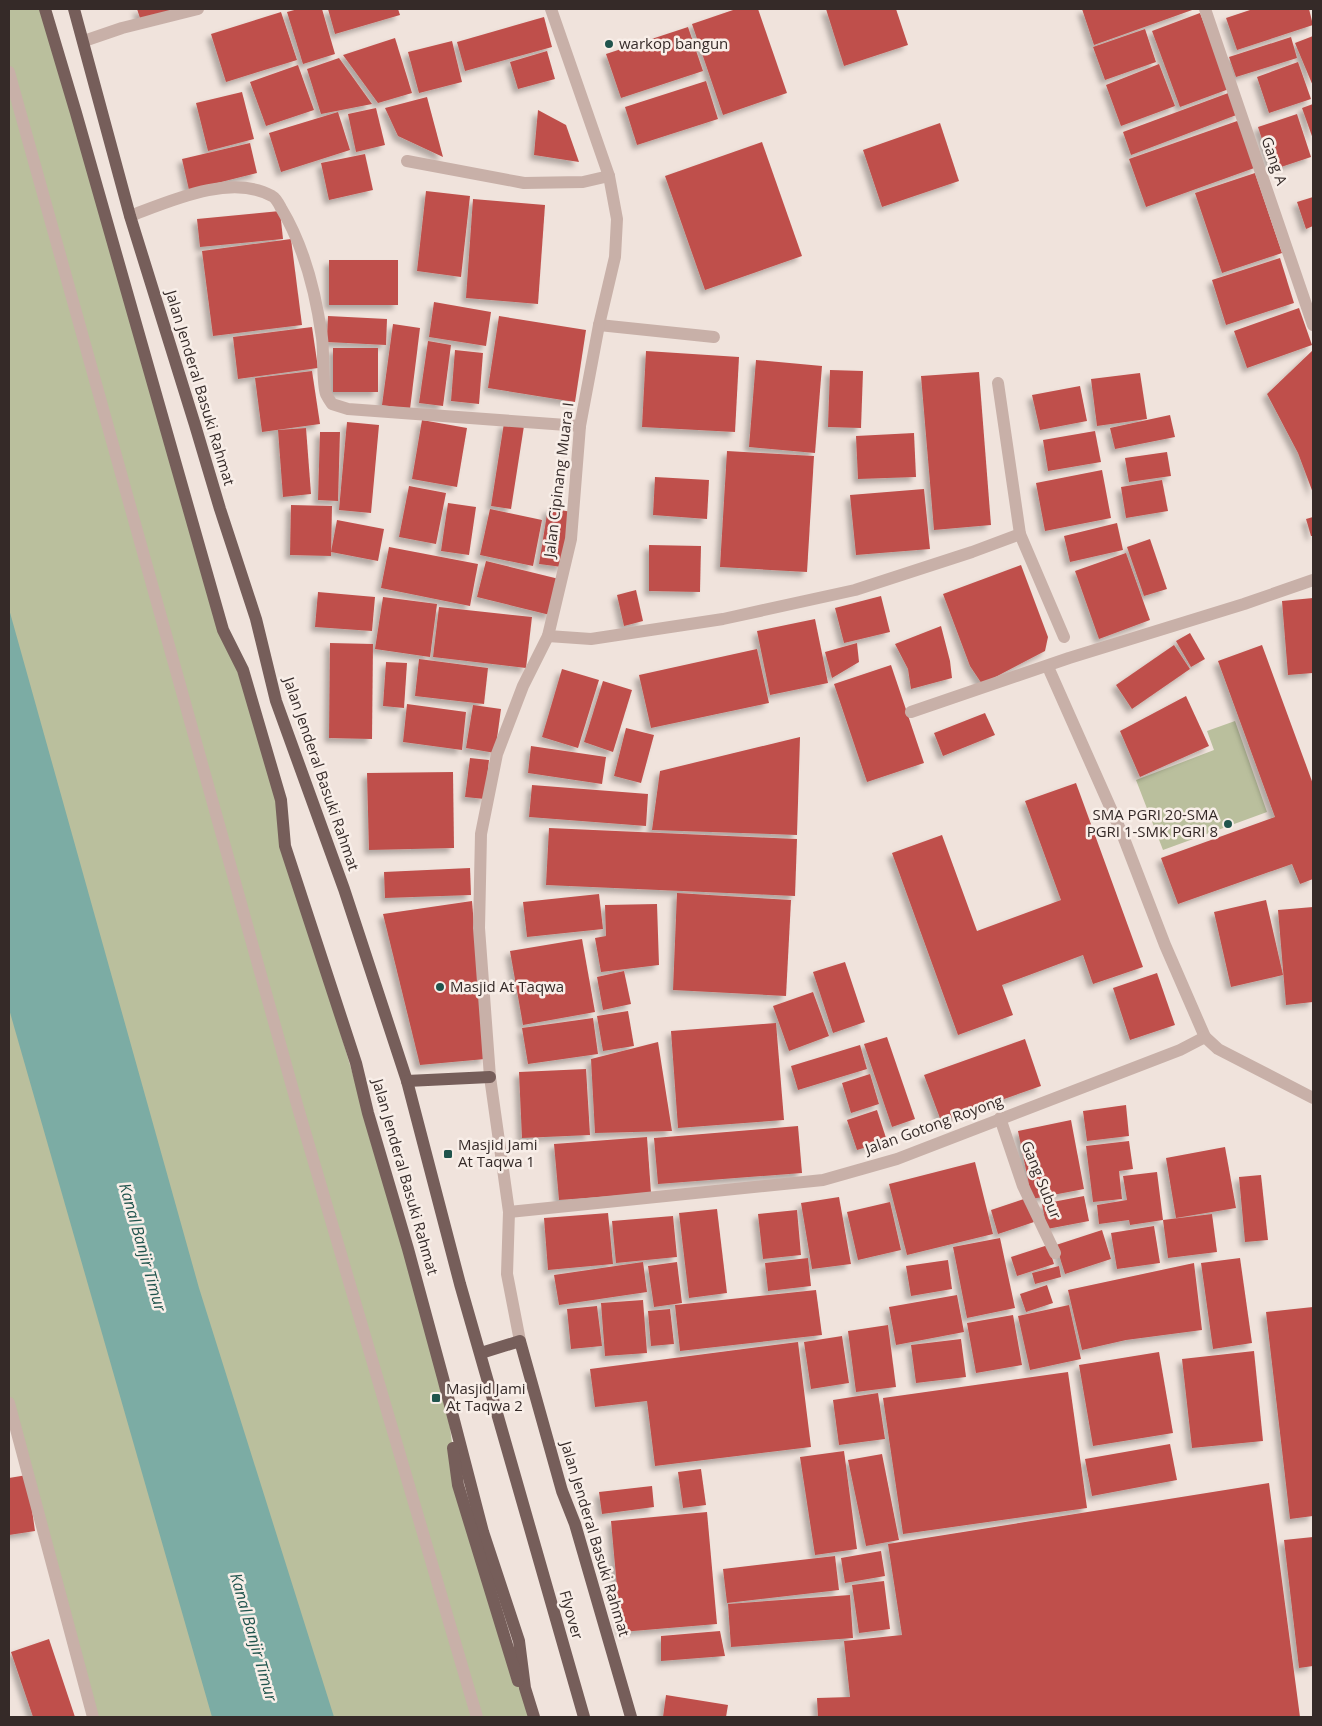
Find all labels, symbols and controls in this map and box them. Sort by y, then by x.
place label: warkop bangun [619,33,728,53]
marker: warkop bangun [603,38,615,50]
street label: Gang A [1257,134,1293,188]
street label: Jalan Jenderal Basuki Rahmat [161,286,240,488]
street label: Jalan Cipinang Muara I [538,401,577,561]
street label: Jalan Jenderal Basuki Rahmat [279,672,364,873]
place label: SMA PGRI 20-SMA PGRI 1-SMK PGRI 8 [1087,804,1219,841]
marker: SMA PGRI 20-SMA PGRI 1-SMK PGRI 8 [1222,818,1234,830]
place label: Masjid At Taqwa [450,976,564,996]
marker: Masjid At Taqwa [434,981,446,993]
street label: Jalan Jenderal Basuki Rahmat [368,1074,444,1277]
street label: Jalan Gotong Royong [860,1090,1005,1159]
place label: Masjid Jami At Taqwa 1 [458,1134,538,1171]
street label: Gang Subur [1017,1138,1067,1222]
marker: Masjid Jami At Taqwa 1 [442,1148,454,1160]
water label: Kanal Banjir Timur [114,1180,172,1314]
place label: Masjid Jami At Taqwa 2 [446,1378,526,1415]
marker: Masjid Jami At Taqwa 2 [430,1392,442,1404]
street label: Jalan Jenderal Basuki Rahmat [556,1437,635,1639]
water label: Kanal Banjir Timur [225,1570,283,1704]
street label: Flyover [555,1588,588,1642]

